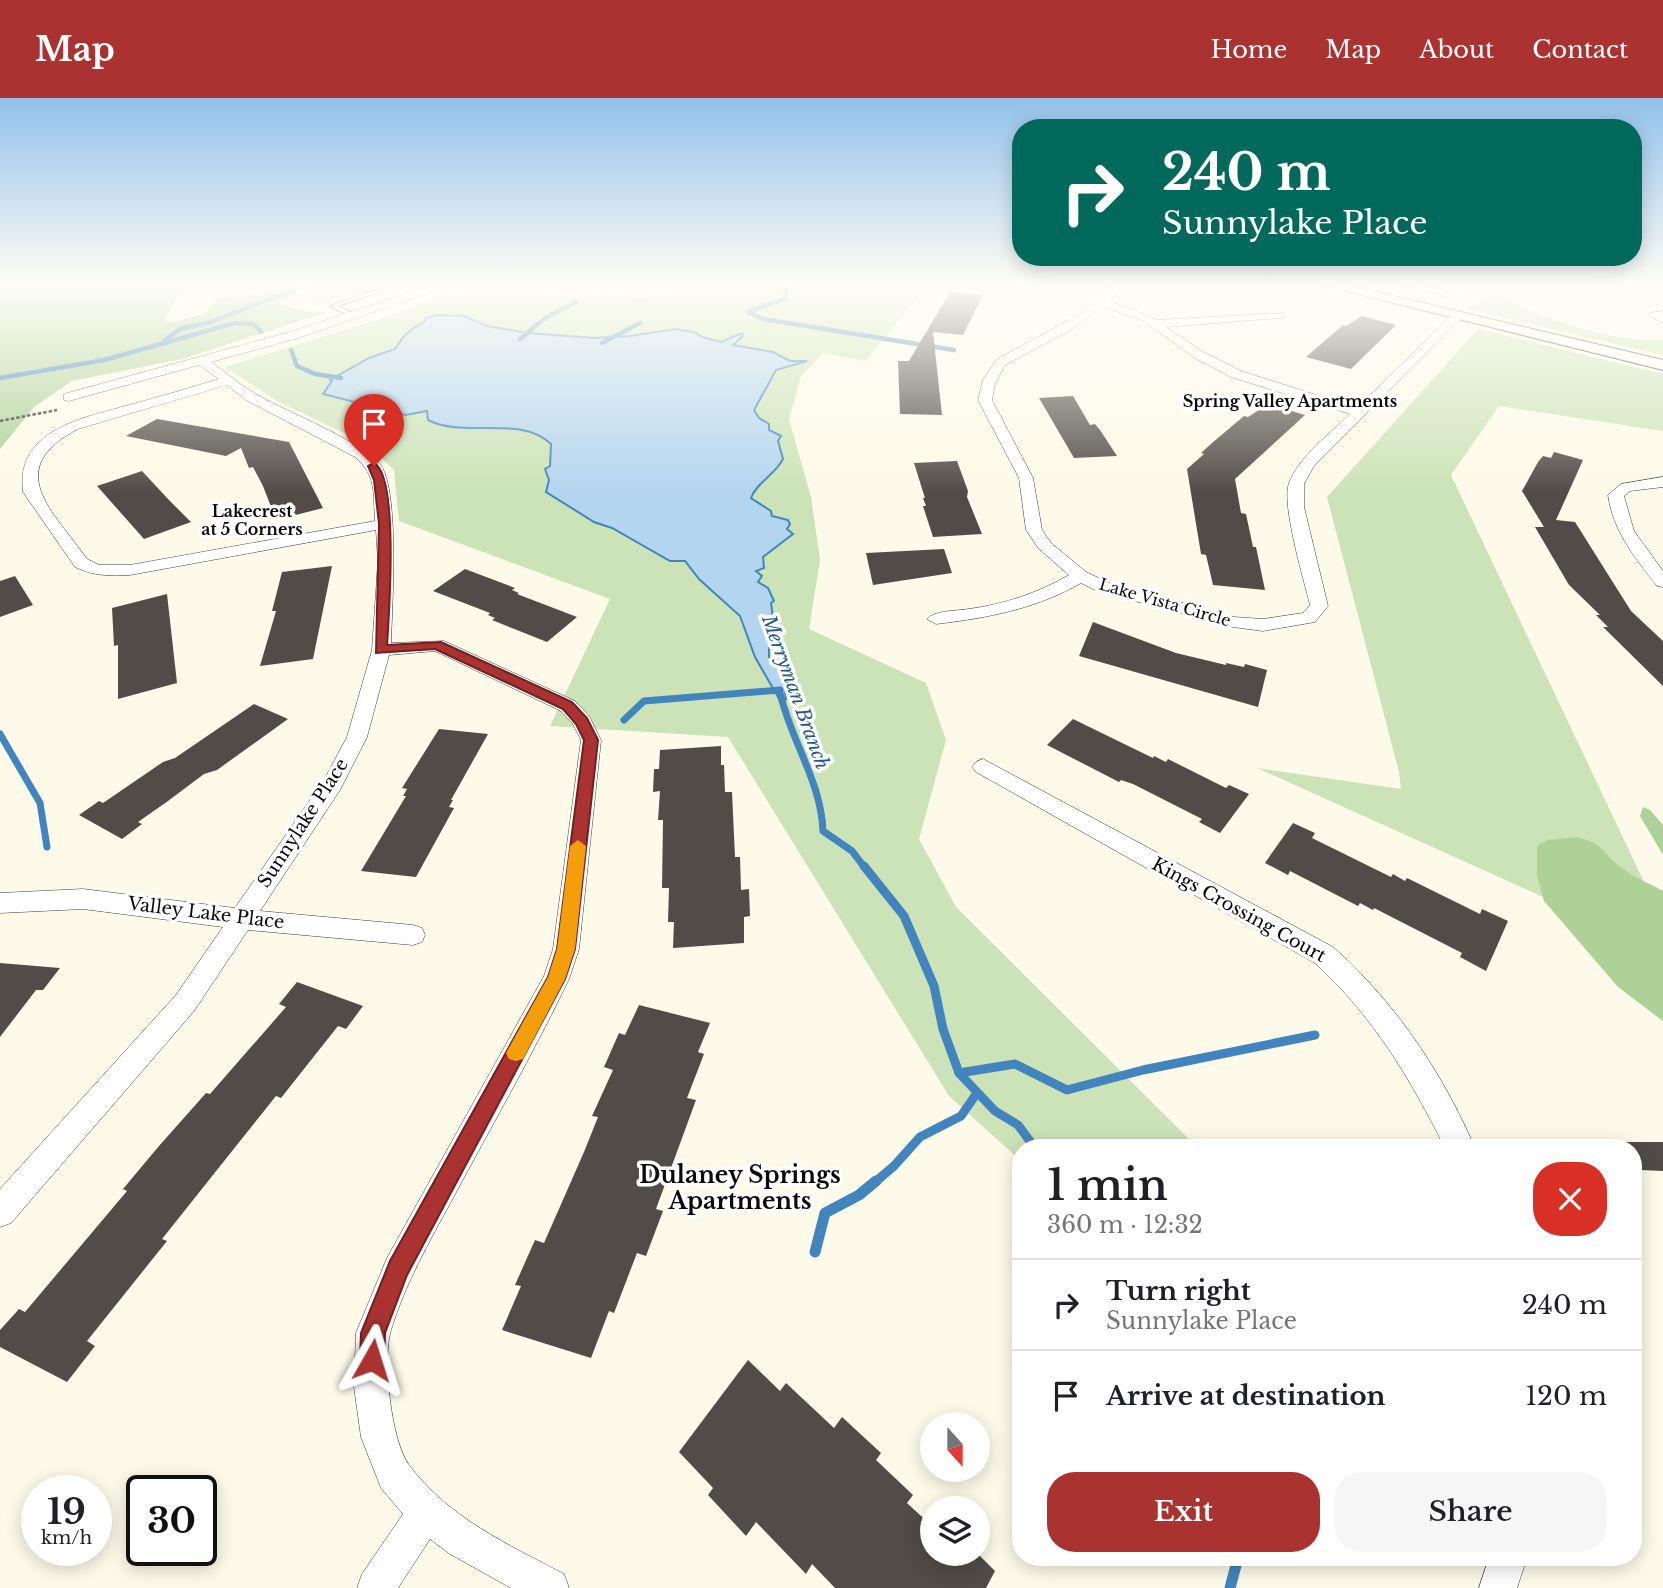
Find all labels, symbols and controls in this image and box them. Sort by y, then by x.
text: Map [35,29,115,70]
text: Home [1211,35,1287,64]
text: Map [1325,35,1381,64]
text: About [1419,35,1494,64]
text: Contact [1532,35,1628,64]
text: 240 m [1162,142,1331,203]
icon: right [1047,147,1138,238]
text: Sunnylake Place [1162,203,1427,243]
district label: Spring Valley Apartments [1183,391,1397,411]
pin [344,394,404,466]
icon: arrive [355,405,393,443]
district label: Lakecrest at 5 Corners [201,501,303,539]
street label: Lake Vista Circle [1097,574,1233,630]
water label: Merryman Branch [757,611,834,773]
street label: Sunnylake Place [253,754,353,892]
street label: Kings Crossing Court [1148,853,1330,967]
street label: Valley Lake Place [126,892,285,934]
text: 1 min [1047,1159,1168,1211]
district label: Dulaney Springs Apartments [639,1161,841,1215]
button: close [1533,1162,1607,1236]
text: 360 m · 12:32 [1047,1211,1203,1239]
text: Turn right [1106,1275,1251,1307]
icon: right [1047,1286,1085,1324]
text: 240 m [1522,1289,1607,1321]
text: Sunnylake Place [1106,1307,1297,1335]
position arrow [335,1323,409,1397]
icon: arrive [1047,1377,1085,1415]
text: Arrive at destination [1106,1380,1386,1412]
text: 120 m [1525,1380,1607,1412]
north arrow [920,1412,990,1482]
map controls [920,1412,990,1566]
button: Exit [1047,1472,1320,1552]
button: Share [1334,1472,1607,1552]
speed limit sign: 30 [126,1475,217,1566]
text: 19 [47,1490,86,1533]
button: layers [920,1496,990,1566]
text: km/h [41,1527,92,1549]

